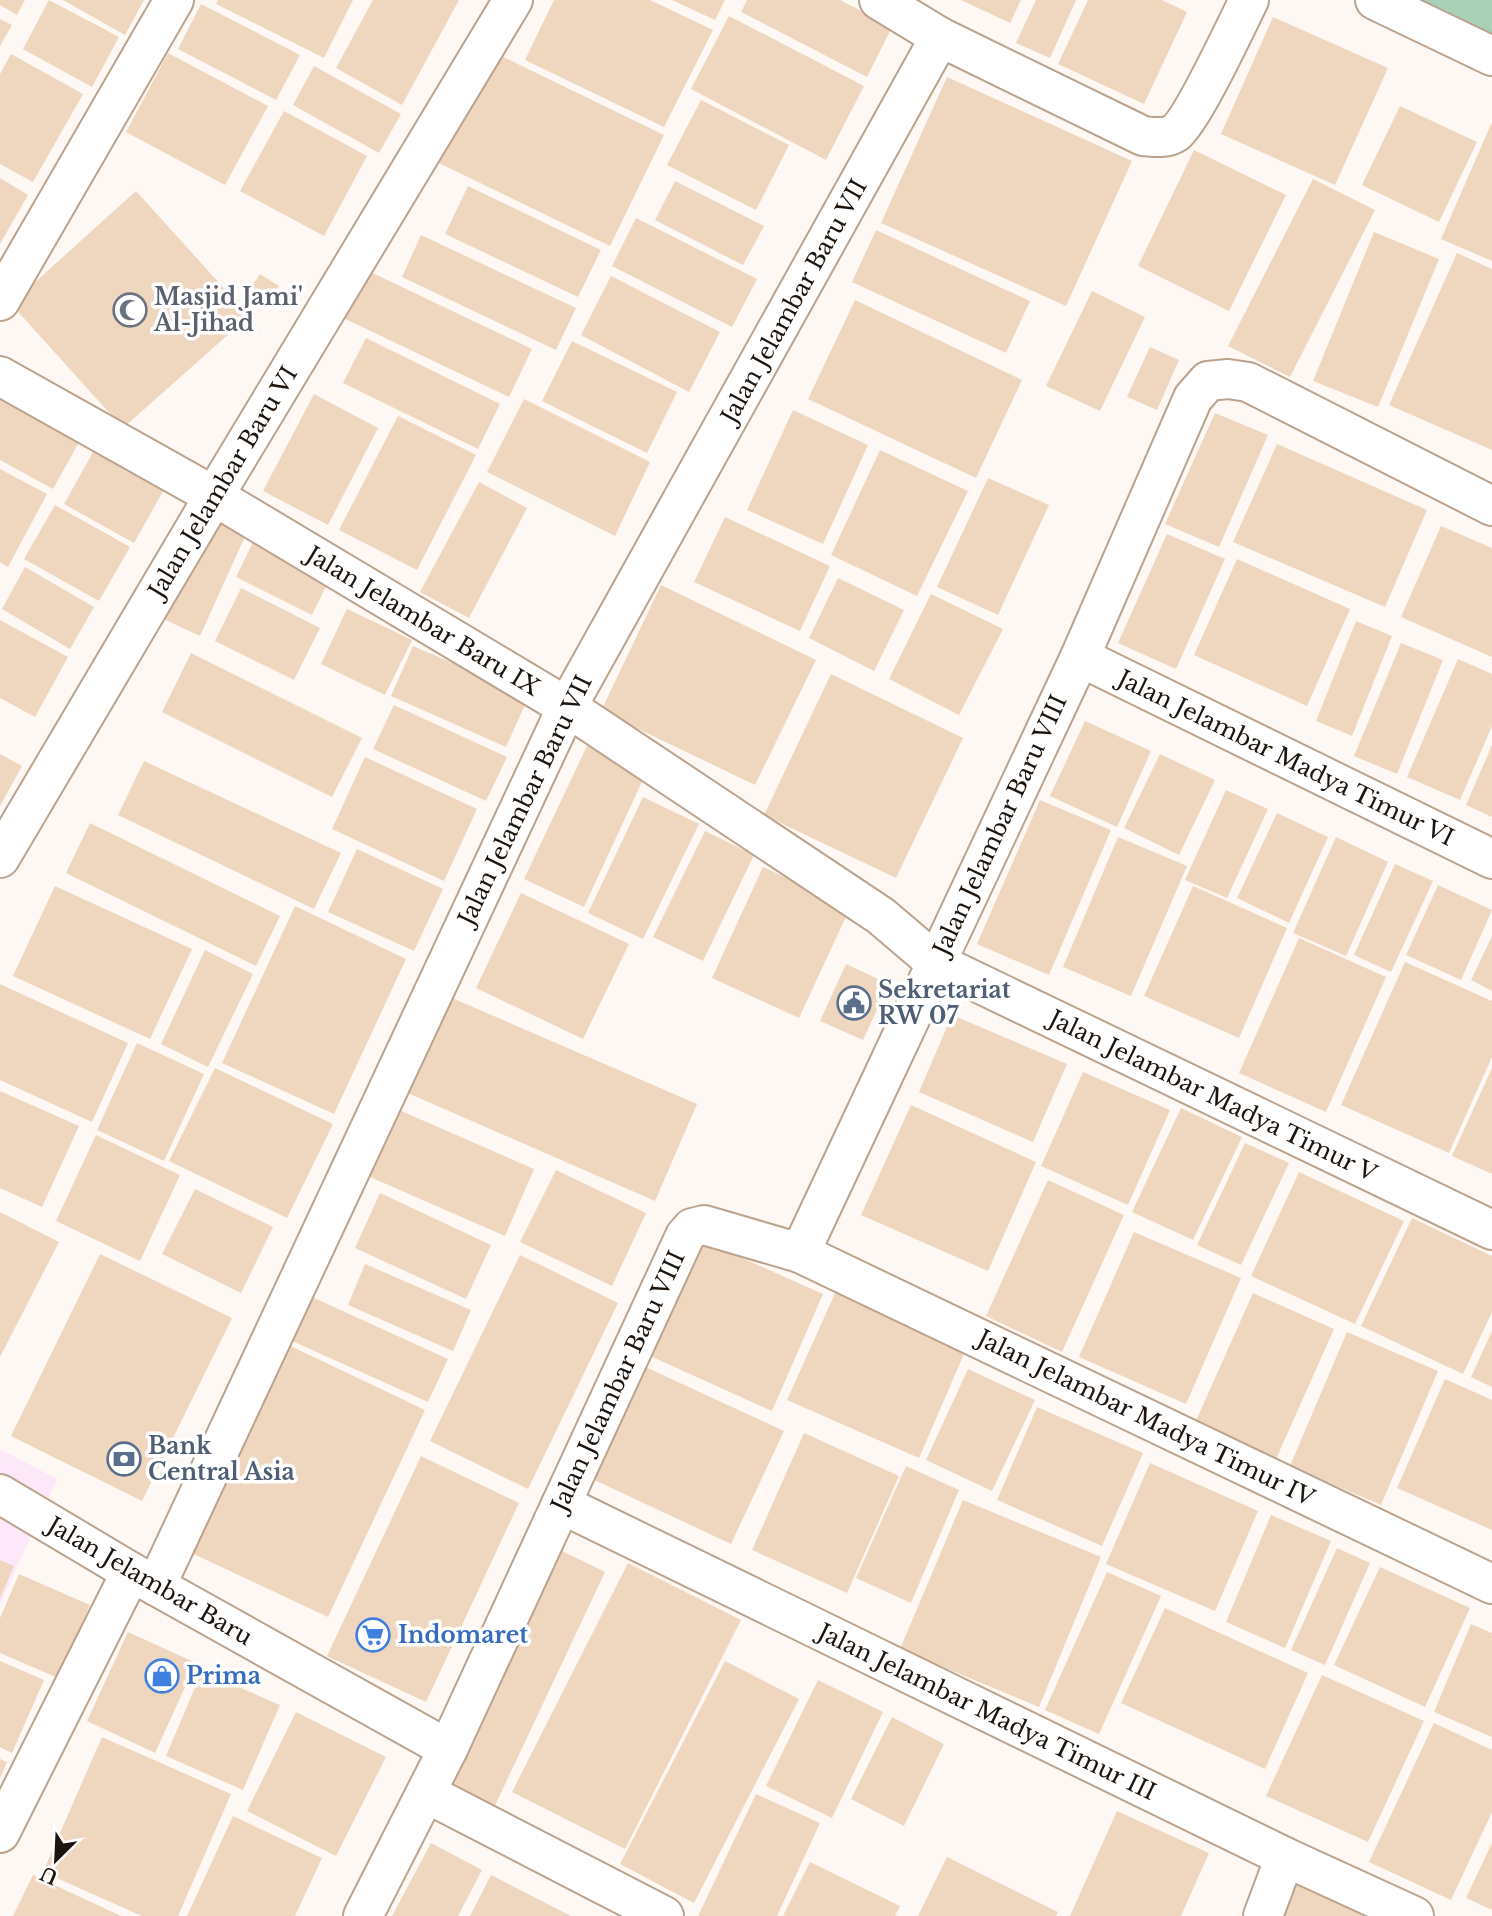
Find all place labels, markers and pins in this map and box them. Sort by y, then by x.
place label: Masjid Jami' Al-Jihad [153,283,303,337]
mosque icon: Masjid Jami' Al-Jihad [111,291,149,329]
place label: Sekretariat RW 07 [878,976,1011,1030]
public building icon: Sekretariat RW 07 [835,984,873,1022]
place label: Bank Central Asia [148,1432,295,1486]
bank icon: Bank Central Asia [105,1440,143,1478]
supermarket icon: Indomaret [354,1616,392,1654]
place label: Indomaret [398,1621,528,1649]
shop icon: Prima [143,1657,181,1695]
place label: Prima [186,1662,261,1690]

